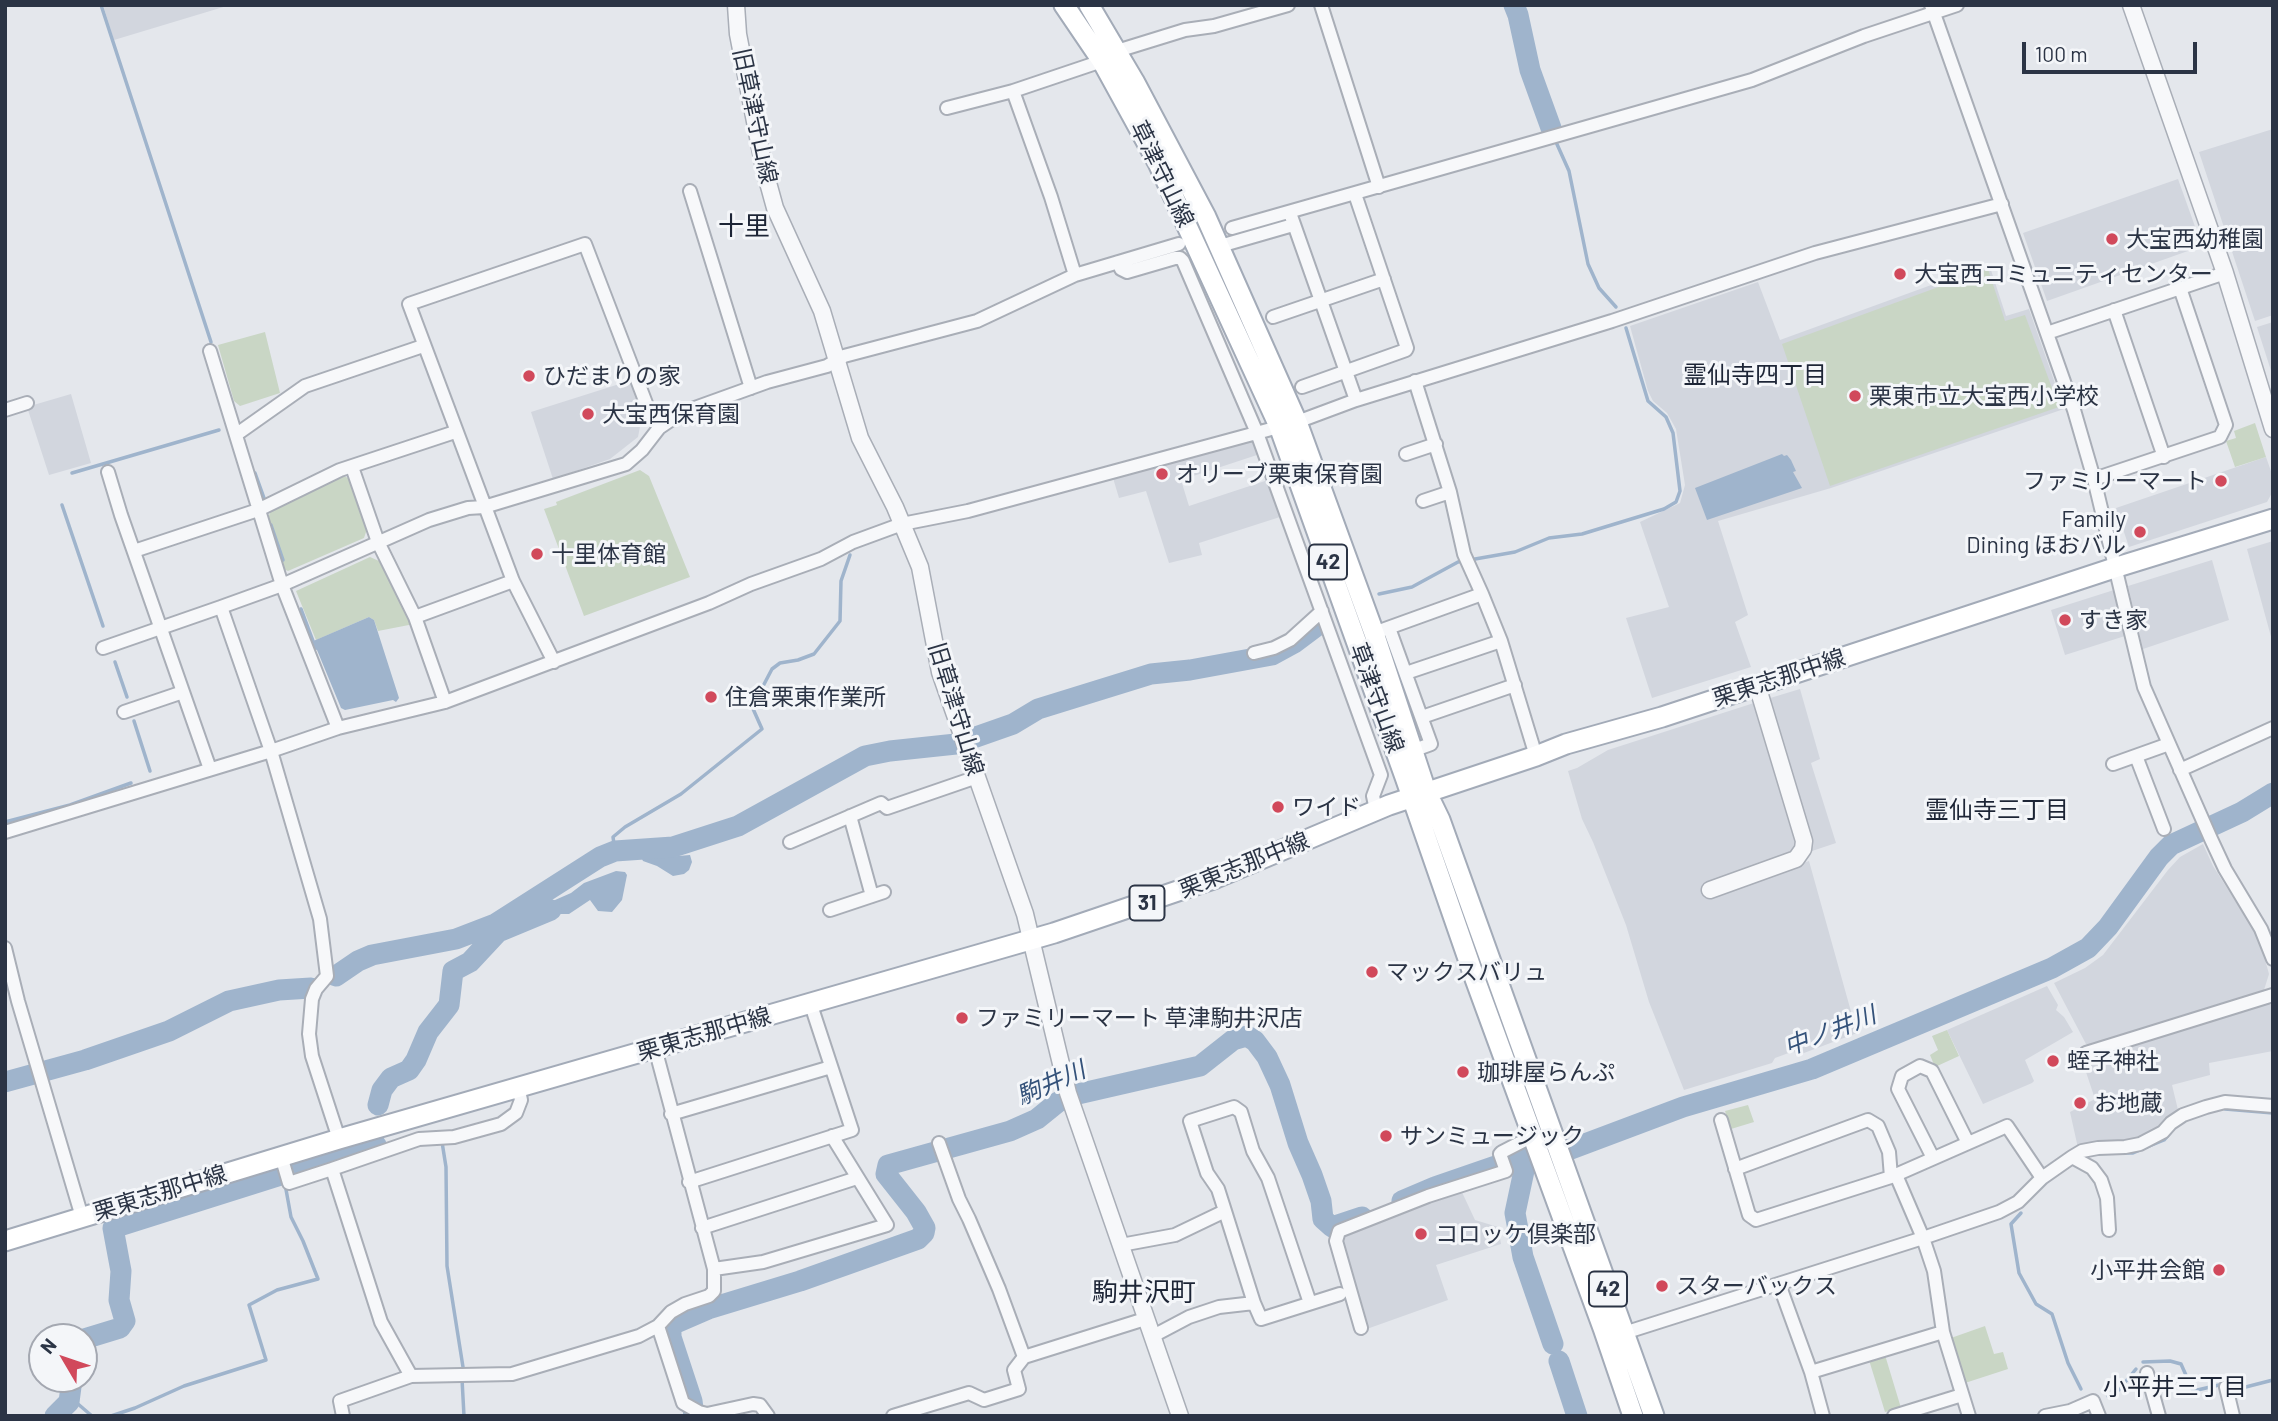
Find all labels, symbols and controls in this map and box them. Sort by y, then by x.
scale bar [2026,28,2201,72]
text: 100 m [2035,41,2088,66]
street label: 旧草津守山線 [727,46,783,186]
street label: 草津守山線 [1124,116,1200,232]
district label: 十里 [718,210,770,242]
place label: 大宝西幼稚園 [2126,225,2264,253]
marker: 大宝西幼稚園 [2104,231,2120,247]
place label: 大宝西コミュニティセンター [1914,260,2213,288]
marker: 大宝西コミュニティセンター [1892,266,1908,282]
district label: 霊仙寺四丁目 [1683,361,1827,389]
place label: ひだまりの家 [543,362,681,390]
marker: ひだまりの家 [521,368,537,384]
place label: 栗東市立大宝西小学校 [1869,382,2099,410]
marker: 栗東市立大宝西小学校 [1847,388,1863,404]
place label: 大宝西保育園 [602,400,740,428]
marker: 大宝西保育園 [580,406,596,422]
place label: オリーブ栗東保育園 [1176,460,1383,488]
marker: オリーブ栗東保育園 [1154,466,1170,482]
place label: ファミリーマート [2023,467,2207,495]
marker: ファミリーマート [2213,473,2229,489]
place label: Family Dining ほおバル [1966,505,2126,559]
marker: Family Dining ほおバル [2132,524,2148,540]
place label: 十里体育館 [551,540,666,568]
road number: 42 [1309,544,1347,580]
marker: 十里体育館 [529,546,545,562]
place label: すき家 [2079,606,2148,634]
marker: すき家 [2057,612,2073,628]
street label: 旧草津守山線 [923,639,989,779]
street label: 草津守山線 [1344,639,1410,757]
street label: 栗東志那中線 [1709,644,1849,712]
place label: 住倉栗東作業所 [725,683,886,711]
marker: 住倉栗東作業所 [703,689,719,705]
place label: ワイド [1292,793,1361,821]
district label: 霊仙寺三丁目 [1925,796,2069,824]
marker: ワイド [1270,799,1286,815]
street label: 栗東志那中線 [1175,826,1313,904]
road number: 31 [1130,886,1164,920]
place label: マックスバリュ [1386,958,1547,986]
marker: マックスバリュ [1364,964,1380,980]
water label: 中ノ井川 [1780,1000,1880,1062]
street label: 栗東志那中線 [634,1002,774,1066]
place label: ファミリーマート 草津駒井沢店 [976,1004,1303,1032]
marker: ファミリーマート 草津駒井沢店 [954,1010,970,1026]
place label: 蛭子神社 [2067,1047,2159,1075]
marker: 蛭子神社 [2045,1053,2061,1069]
water label: 駒井川 [1012,1055,1090,1111]
place label: 珈琲屋らんぷ [1477,1058,1615,1086]
marker: 珈琲屋らんぷ [1455,1064,1471,1080]
place label: お地蔵 [2094,1089,2163,1117]
marker: お地蔵 [2072,1095,2088,1111]
place label: サンミュージック [1400,1122,1584,1150]
marker: サンミュージック [1378,1128,1394,1144]
street label: 栗東志那中線 [90,1160,230,1226]
place label: コロッケ倶楽部 [1435,1220,1596,1248]
marker: コロッケ倶楽部 [1413,1226,1429,1242]
place label: 小平井会館 [2090,1256,2205,1284]
marker: 小平井会館 [2211,1262,2227,1278]
road number: 42 [1589,1272,1627,1306]
place label: スターバックス [1676,1272,1837,1300]
district label: 駒井沢町 [1092,1276,1196,1308]
marker: スターバックス [1654,1278,1670,1294]
north arrow [28,1323,98,1393]
text: N [35,1334,61,1358]
district label: 小平井三丁目 [2103,1373,2247,1401]

